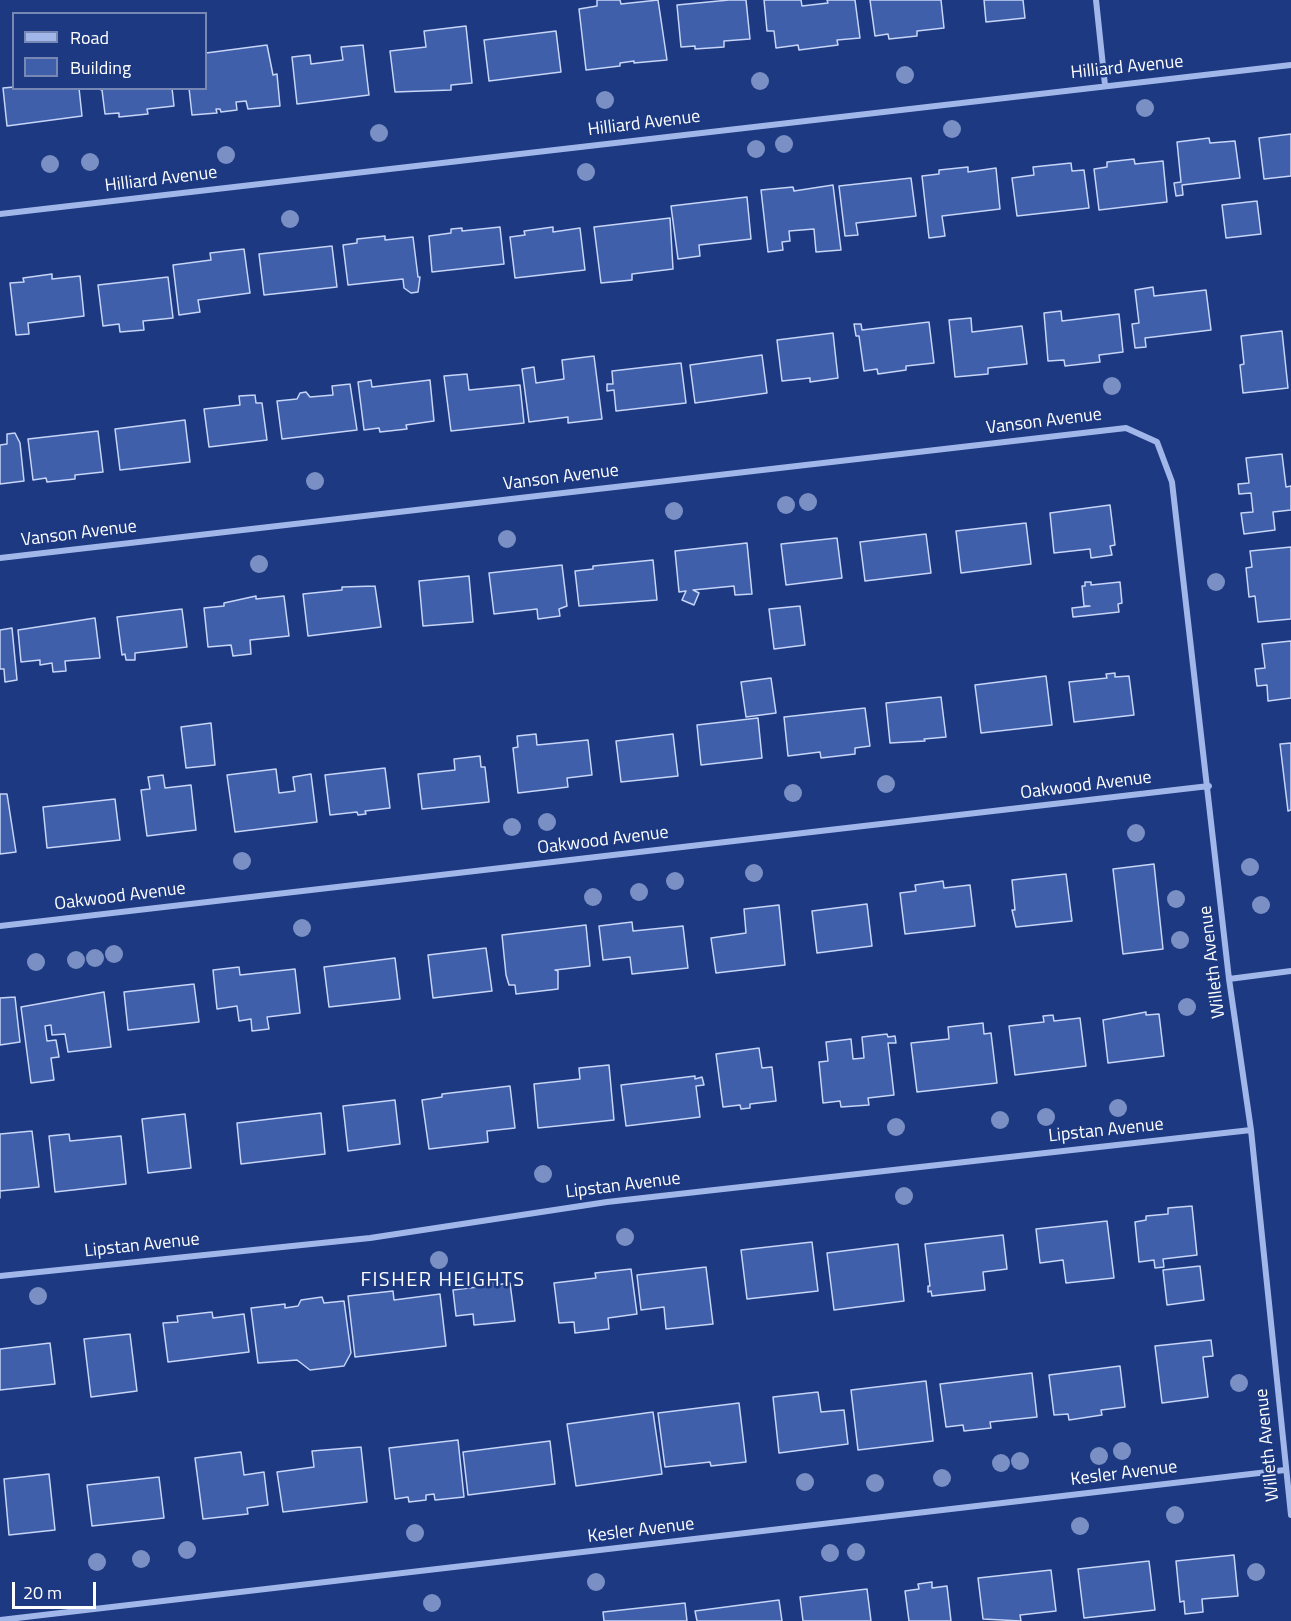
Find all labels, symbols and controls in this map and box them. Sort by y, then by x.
legend [12,12,207,90]
text: Road [70,24,109,51]
street label: Hilliard Avenue [1070,51,1184,85]
text: Building [70,54,131,81]
street label: Hilliard Avenue [587,106,701,142]
street label: Hilliard Avenue [104,162,218,198]
street label: Vanson Avenue [985,404,1103,440]
street label: Vanson Avenue [502,460,620,496]
street label: Vanson Avenue [20,516,138,552]
street label: Oakwood Avenue [1019,767,1153,805]
street label: Oakwood Avenue [536,822,670,860]
street label: Oakwood Avenue [53,878,187,916]
street label: Willeth Avenue [1195,904,1231,1020]
street label: Lipstan Avenue [1047,1114,1165,1148]
street label: Lipstan Avenue [564,1168,682,1204]
street label: Lipstan Avenue [83,1229,201,1263]
district label: FISHER HEIGHTS [360,1269,526,1293]
street label: Willeth Avenue [1251,1387,1285,1503]
street label: Kesler Avenue [1069,1457,1179,1491]
street label: Kesler Avenue [586,1514,696,1548]
scale bar [15,1570,99,1608]
text: 20 m [23,1579,62,1606]

